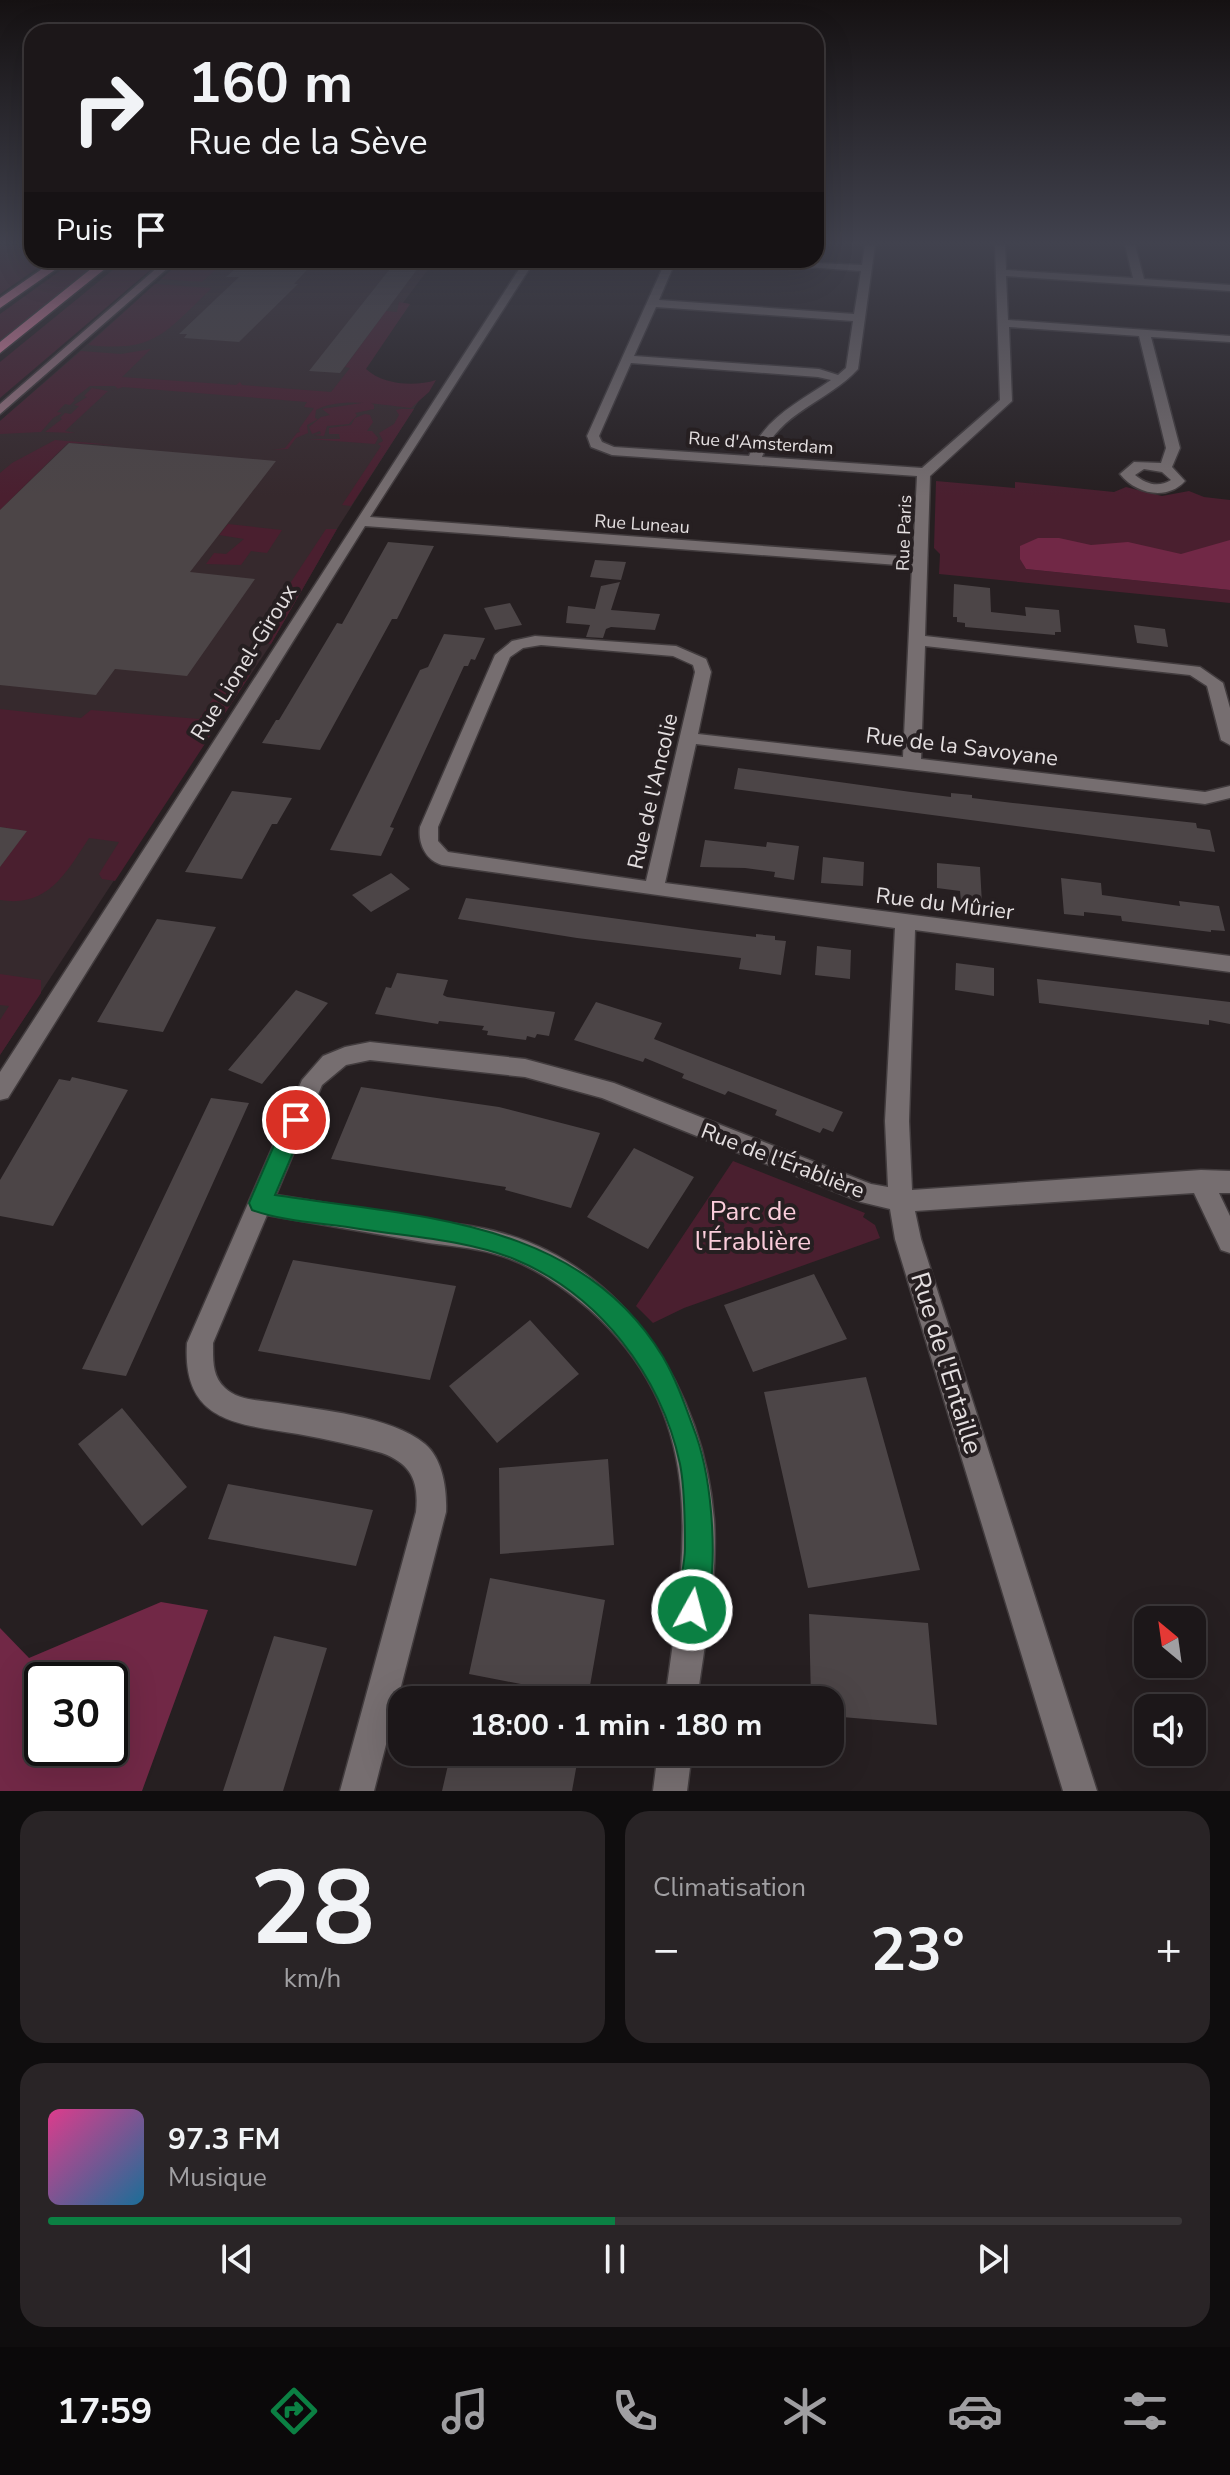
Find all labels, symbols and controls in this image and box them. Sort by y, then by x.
text: 160 m [188,45,353,122]
icon: right [56,56,160,160]
text: Rue de la Sève [188,118,428,167]
icon: arrive [129,208,173,252]
text: Puis [56,210,113,251]
street label: Rue d'Amsterdam [688,426,834,460]
street label: Rue Paris [891,495,917,571]
street label: Rue Luneau [594,509,690,539]
street label: Rue Lionel-Giroux [184,579,304,746]
street label: Rue de l'Ancolie [620,710,685,872]
street label: Rue de la Savoyane [864,720,1060,774]
street label: Rue du Mûrier [874,881,1016,927]
pin [262,1086,330,1154]
icon: arrive [274,1098,318,1142]
street label: Rue de l'Érablière [697,1116,869,1206]
park label: Parc de l'Érablière [695,1194,811,1259]
street label: Rue de l'Entaille [902,1268,991,1458]
position arrow [650,1568,734,1652]
north arrow [1134,1606,1206,1678]
map controls [1134,1606,1206,1766]
speed limit sign: 30 [24,1662,128,1766]
button: sound [1134,1694,1206,1766]
text: 18:00 · 1 min · 180 m [470,1705,762,1746]
text: 28 [250,1838,375,1980]
text: Climatisation [653,1870,806,1905]
text: 23° [870,1909,965,1991]
text: − [653,1920,679,1980]
text: + [1156,1920,1182,1980]
text: km/h [284,1961,341,1996]
text: 97.3 FM [168,2119,280,2160]
text: Musique [168,2160,267,2195]
icon: previous [215,2237,259,2281]
icon: pause [593,2237,637,2281]
icon: next [971,2237,1015,2281]
icon: directions [266,2383,322,2439]
icon: music [437,2383,493,2439]
icon: phone [607,2383,663,2439]
icon: climate [777,2383,833,2439]
icon: car [947,2383,1003,2439]
icon: filters [1117,2383,1173,2439]
text: 17:59 [57,2387,152,2436]

